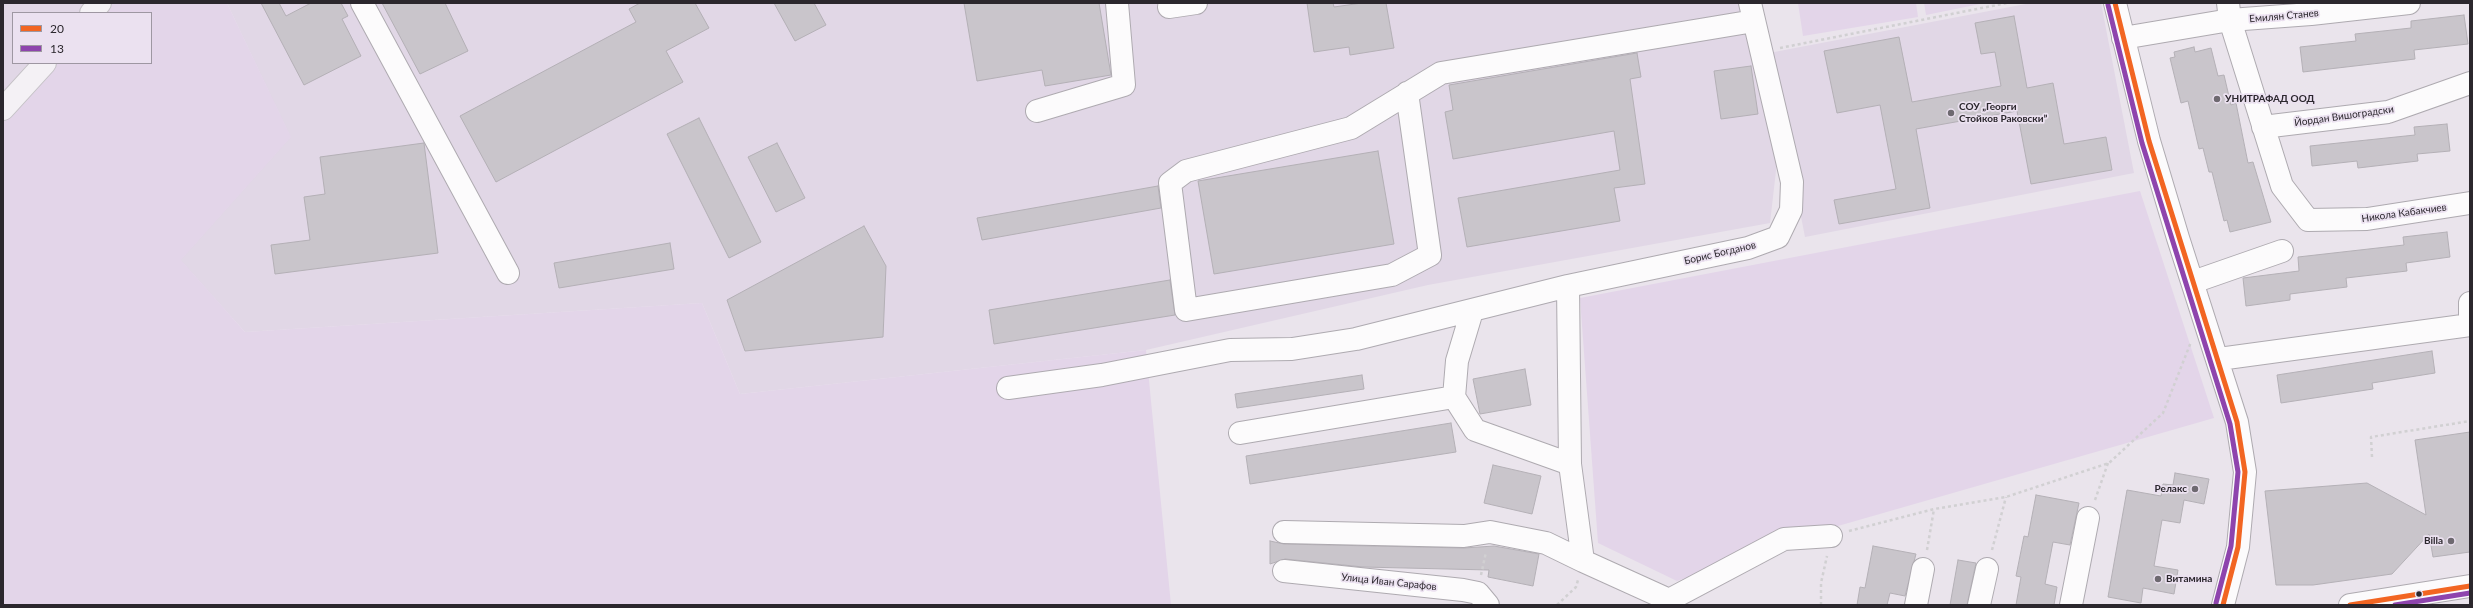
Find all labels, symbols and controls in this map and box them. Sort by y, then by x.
street label: Емилян Станев [2249,7,2319,25]
legend [12,12,152,64]
text: 20 [50,21,64,36]
text: 13 [50,41,64,56]
place label: УНИТРАФАД ООД [2225,93,2315,105]
marker: УНИТРАФАД ООД [2212,94,2222,104]
place label: СОУ „Георги Стойков Раковски” [1959,101,2047,124]
street label: Йордан Вишоградски [2293,103,2395,129]
marker: СОУ „Георги Стойков Раковски” [1946,108,1956,118]
street label: Никола Кабакчиев [2361,201,2447,225]
street label: Борис Богданов [1683,239,1757,267]
place label: Релакс [2155,483,2187,495]
marker: Релакс [2190,484,2200,494]
place label: Billa [2424,535,2443,547]
marker: Billa [2446,536,2456,546]
street label: Улица Иван Сарафов [1341,571,1437,593]
place label: Витамина [2166,573,2212,585]
marker: Витамина [2153,574,2163,584]
unlabelled marker [2414,589,2424,599]

